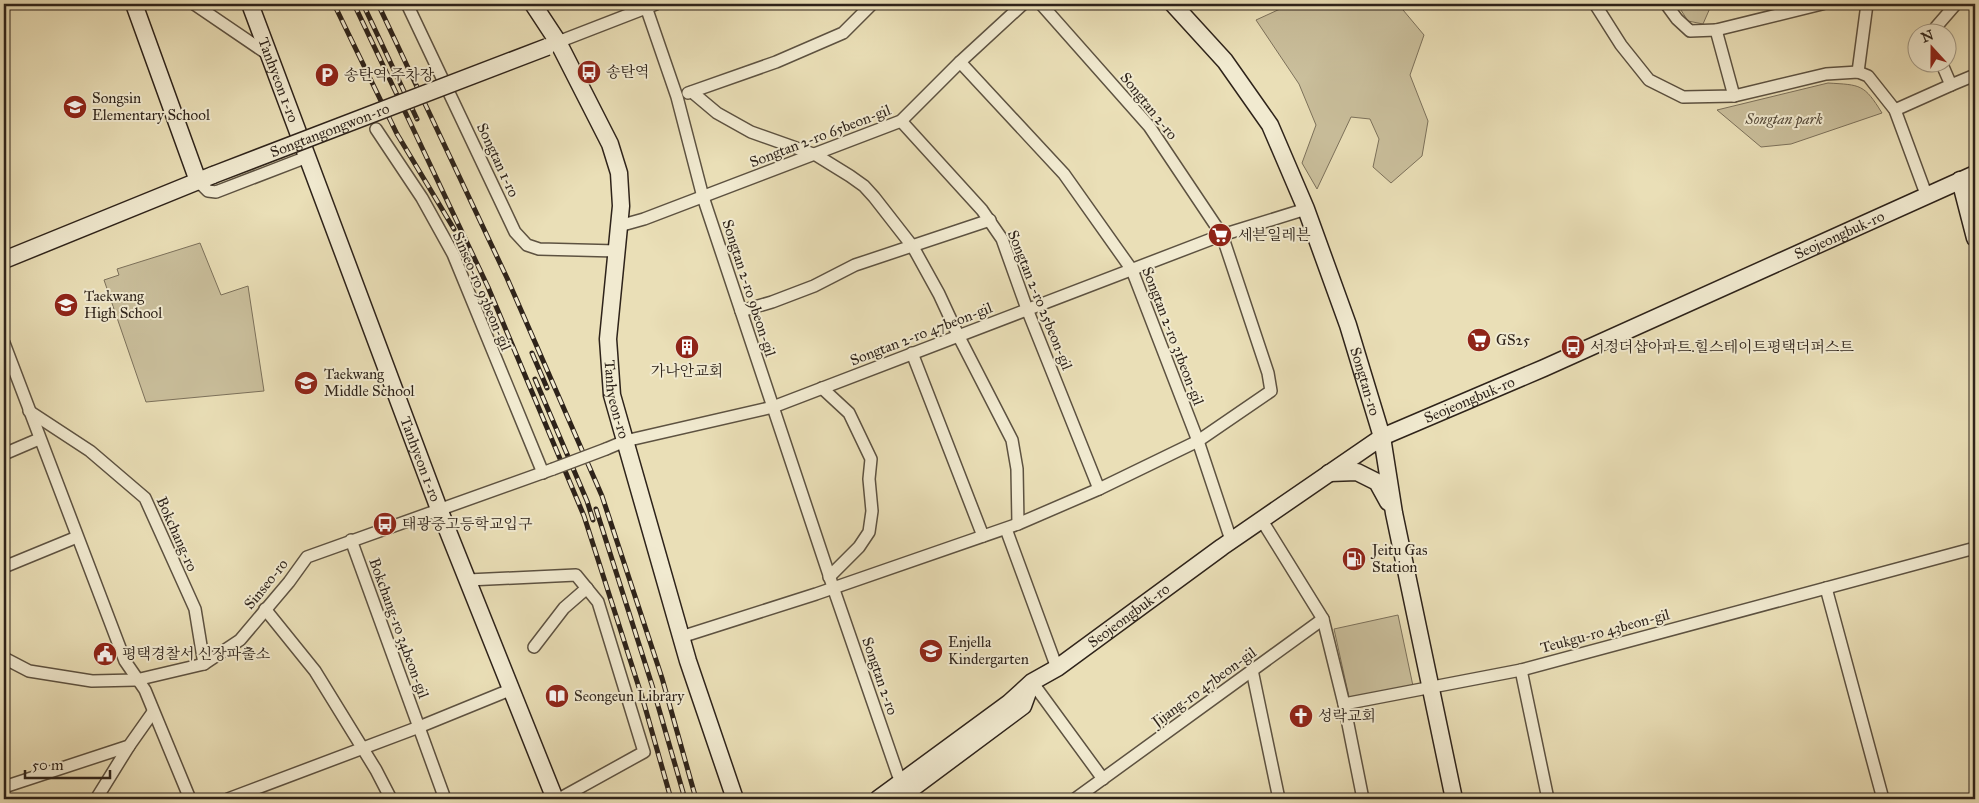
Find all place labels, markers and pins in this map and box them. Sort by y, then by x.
bus stop icon: 송탄역 [576,59,602,85]
parking icon: 송탄역 주차장 [314,62,340,88]
place label: 송탄역 [606,63,649,81]
place label: 송탄역 주차장 [344,66,435,84]
place label: Songsin Elementary School [92,89,211,124]
school or university icon: Songsin Elementary School [62,94,88,120]
supermarket icon: 세븐일레븐 [1207,222,1233,248]
place label: 세븐일레븐 [1238,226,1311,244]
place label: Taekwang High School [84,287,163,322]
school or university icon: Taekwang High School [53,292,79,318]
supermarket icon: GS25 [1466,327,1492,353]
place label: GS25 [1496,331,1530,349]
building icon: 가나안교회 [674,334,700,360]
bus stop icon: 서정더샵아파트.힐스테이트평택더퍼스트 [1560,334,1586,360]
place label: 서정더샵아파트.힐스테이트평택더퍼스트 [1590,338,1854,356]
place label: 가나안교회 [651,362,723,380]
place label: Taekwang Middle School [324,365,416,400]
school or university icon: Taekwang Middle School [293,370,319,396]
bus stop icon: 태광중고등학교입구 [372,511,398,537]
place label: 태광중고등학교입구 [402,515,533,533]
place label: Jeitu Gas Station [1370,541,1427,576]
fuel station icon: Jeitu Gas Station [1341,546,1367,572]
place label: Enjella Kindergarten [948,633,1029,668]
school or university icon: Enjella Kindergarten [918,638,944,664]
public building icon: 평택경찰서 신장파출소 [92,641,118,667]
place label: 평택경찰서 신장파출소 [122,645,271,663]
library icon: Seongeun Library [544,683,570,709]
place label: Seongeun Library [574,687,685,705]
church icon: 성락교회 [1288,703,1314,729]
place label: 성락교회 [1318,707,1376,725]

